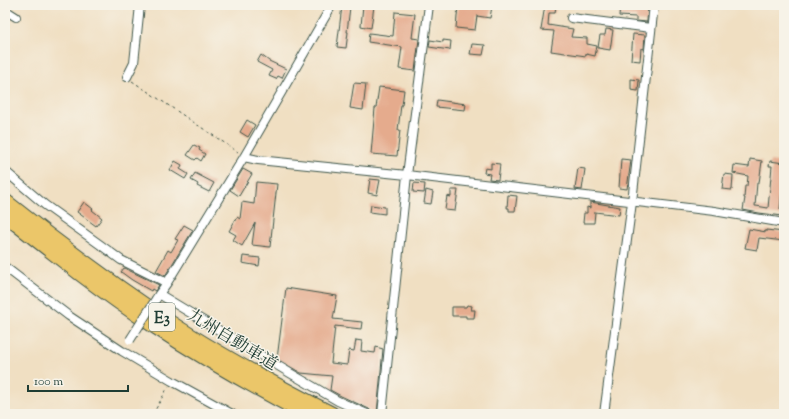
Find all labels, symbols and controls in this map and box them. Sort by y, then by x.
road number: E3 [149,303,175,331]
street label: 九州自動車道 [182,304,282,377]
scale bar [28,367,128,393]
text: 100 m [34,373,63,391]

